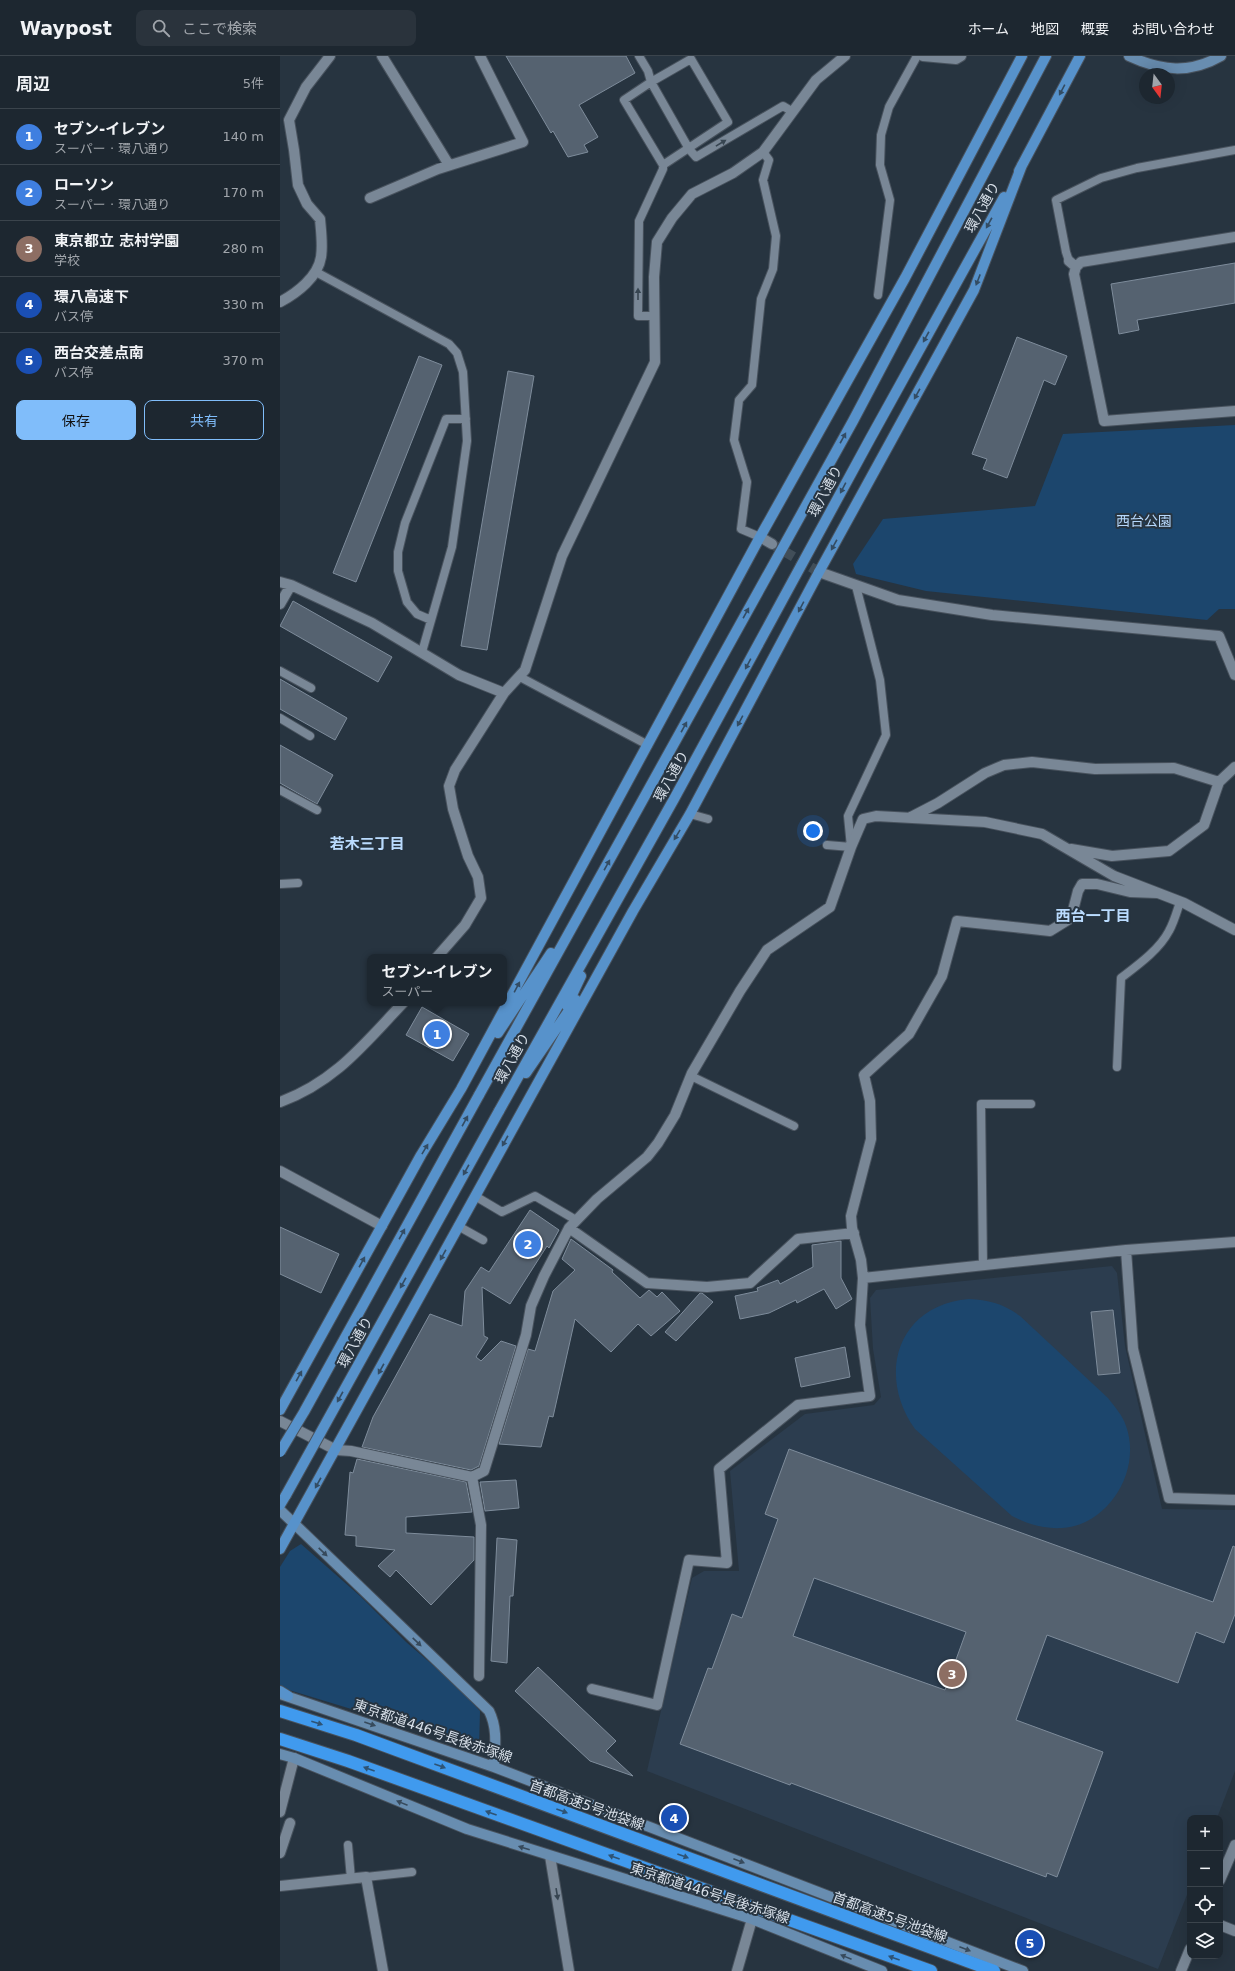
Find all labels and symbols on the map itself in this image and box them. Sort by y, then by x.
north arrow [1139,68,1175,104]
one-way arrow [1059,85,1065,96]
one-way arrow [715,140,727,147]
street label: 環八通り [961,179,1003,235]
one-way arrow [986,217,993,229]
one-way arrow [975,274,981,286]
one-way arrow [635,287,641,300]
one-way arrow [923,331,930,343]
one-way arrow [914,388,920,400]
one-way arrow [840,432,847,444]
street label: 環八通り [805,463,845,519]
one-way arrow [840,482,847,493]
park label: 西台公園 [1116,513,1172,529]
one-way arrow [831,539,838,551]
one-way arrow [798,601,804,613]
one-way arrow [743,607,750,619]
one-way arrow [745,658,752,669]
one-way arrow [736,716,743,727]
one-way arrow [680,721,687,733]
street label: 環八通り [650,748,692,804]
your location [803,821,823,841]
one-way arrow [674,829,681,841]
district label: 若木三丁目 [329,835,405,853]
one-way arrow [604,859,610,871]
district label: 西台一丁目 [1055,907,1131,925]
one-way arrow [513,981,520,993]
pin: 1 [424,1019,450,1049]
street label: 環八通り [491,1030,533,1086]
one-way arrow [461,1115,468,1126]
one-way arrow [502,1135,508,1147]
one-way arrow [422,1143,429,1155]
one-way arrow [463,1164,470,1176]
one-way arrow [398,1229,405,1240]
pin: 2 [515,1229,541,1259]
one-way arrow [439,1249,446,1261]
one-way arrow [358,1256,365,1268]
one-way arrow [400,1278,407,1289]
street label: 環八通り [334,1314,376,1370]
one-way arrow [377,1363,384,1375]
one-way arrow [296,1370,302,1382]
one-way arrow [337,1391,344,1403]
one-way arrow [315,1477,322,1489]
one-way arrow [318,1547,328,1557]
one-way arrow [412,1637,422,1647]
pin: 3 [939,1659,965,1689]
street label: 東京都道446号長後赤塚線 [352,1696,514,1766]
one-way arrow [311,1720,323,1726]
one-way arrow [365,1721,377,1727]
one-way arrow [434,1764,446,1770]
one-way arrow [363,1765,375,1771]
street label: 首都高速5号池袋線 [527,1777,647,1833]
one-way arrow [396,1799,408,1805]
pin: 4 [661,1803,687,1833]
one-way arrow [485,1809,497,1815]
one-way arrow [556,1809,568,1815]
one-way arrow [518,1844,530,1850]
one-way arrow [607,1853,619,1859]
one-way arrow [678,1854,690,1860]
one-way arrow [734,1859,746,1865]
street label: 東京都道446号長後赤塚線 [628,1860,792,1926]
one-way arrow [554,1888,560,1900]
street label: 首都高速5号池袋線 [830,1889,950,1945]
pin: 5 [1017,1928,1043,1958]
one-way arrow [959,1946,971,1952]
one-way arrow [840,1953,852,1959]
one-way arrow [888,1954,900,1960]

